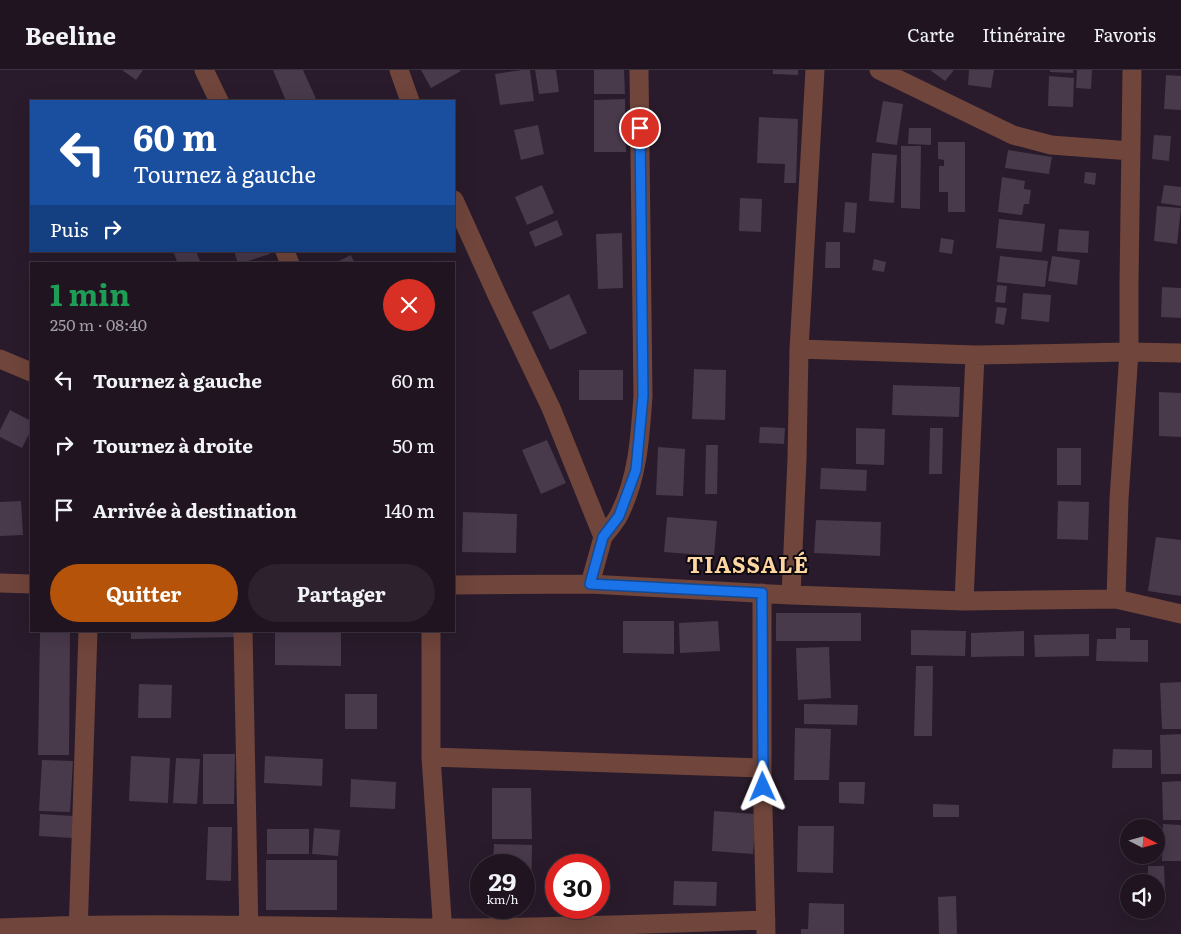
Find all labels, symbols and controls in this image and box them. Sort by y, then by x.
text: Beeline [25,17,116,52]
text: Carte [907,21,954,48]
text: Itinéraire [982,21,1065,48]
text: Favoris [1093,21,1156,48]
pin [619,107,661,149]
text: 60 m [133,110,217,162]
icon: arrive [626,114,654,142]
icon: left [50,120,115,185]
text: Tournez à gauche [133,157,316,190]
text: Puis [50,215,88,243]
icon: right [98,215,126,243]
text: 1 min [50,271,130,315]
button: close [383,279,435,331]
text: 250 m · 08:40 [50,312,147,336]
icon: left [50,366,78,394]
text: Tournez à gauche [93,366,262,394]
text: 60 m [392,366,435,394]
icon: right [50,431,78,459]
text: Tournez à droite [93,431,253,459]
text: 50 m [392,431,435,459]
icon: arrive [50,496,78,524]
text: Arrivée à destination [93,496,297,524]
text: 140 m [384,496,435,524]
district label: TIASSALÉ [687,547,809,580]
button: Quitter [50,564,238,622]
button: Partager [248,564,435,622]
position arrow [736,760,788,812]
north arrow [1120,819,1165,864]
map controls [1120,819,1165,919]
speed limit sign: 30 [545,854,610,919]
text: 29 [489,862,516,899]
button: sound [1120,874,1165,919]
text: km/h [487,890,518,908]

